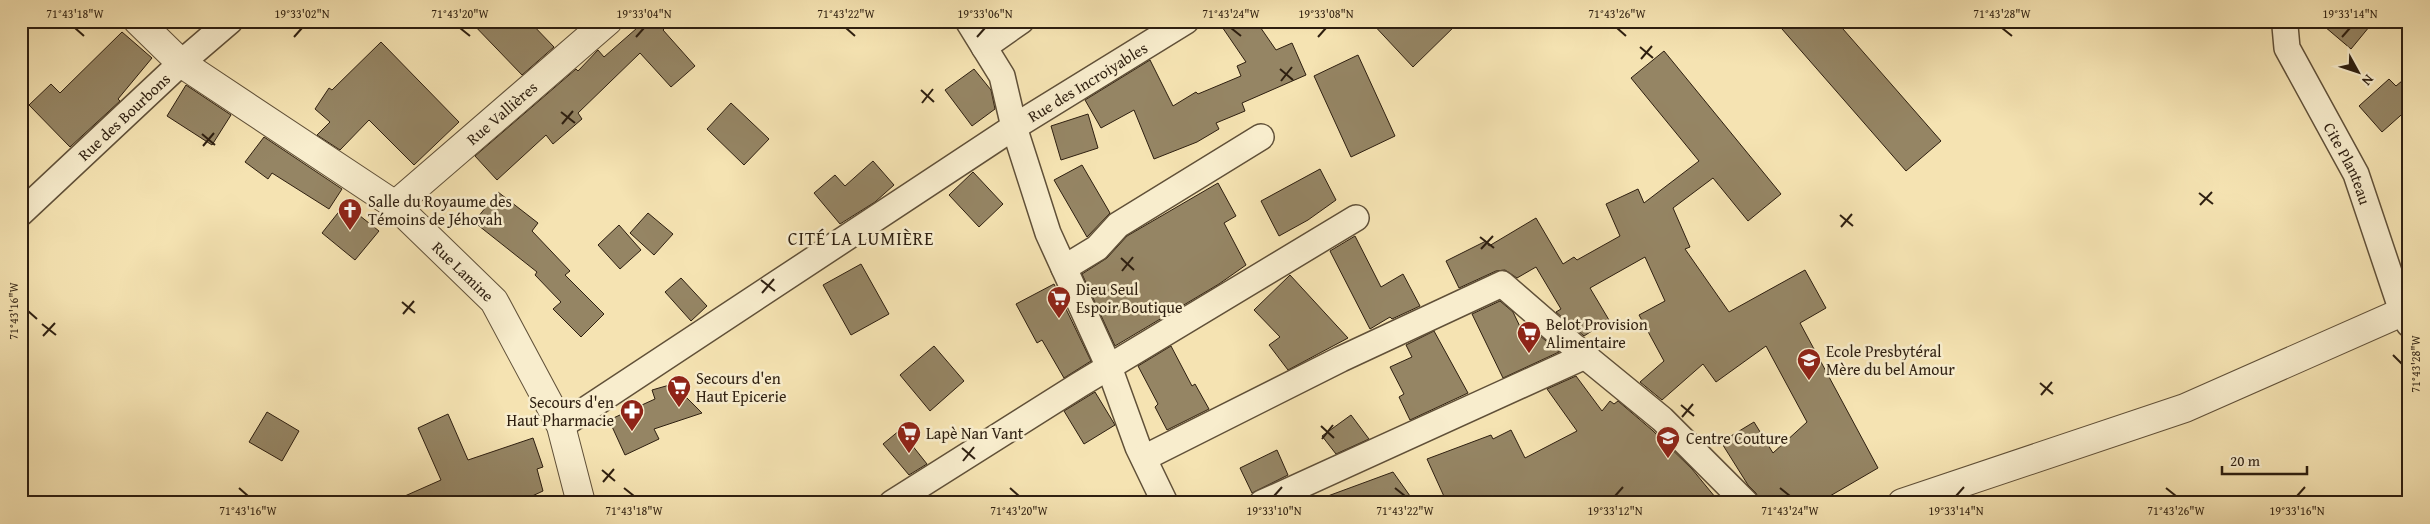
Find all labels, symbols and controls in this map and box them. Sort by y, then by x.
text: 71°43'18"W [46,5,105,22]
text: 19°33'02"N [274,5,330,22]
text: 71°43'20"W [431,5,490,22]
text: 19°33'04"N [616,5,672,22]
text: 71°43'22"W [817,5,876,22]
text: 19°33'06"N [957,5,1013,22]
text: 71°43'24"W [1202,5,1261,22]
text: 19°33'08"N [1298,5,1354,22]
text: 71°43'26"W [1588,5,1647,22]
text: 71°43'28"W [1973,5,2032,22]
text: 19°33'14"N [2322,5,2378,22]
street label: Rue des Incroiyables [1023,36,1152,128]
north arrow [2332,48,2382,98]
street label: Rue des Bourbons [72,67,176,166]
text: N [2357,70,2379,91]
street label: Rue Vallières [461,75,543,150]
street label: Cite Planteau [2318,118,2377,208]
place label: Salle du Royaume des Témoins de Jéhovah [368,189,512,231]
church icon: Salle du Royaume des Témoins de Jéhovah [337,197,363,231]
district label: CITÉ LA LUMIÈRE [788,225,934,252]
street label: Rue Lamine [427,235,500,307]
place label: Dieu Seul Espoir Boutique [1076,277,1182,319]
text: 71°43'16"W [5,281,22,340]
supermarket icon: Dieu Seul Espoir Boutique [1046,285,1072,319]
place label: Belot Provision Alimentaire [1546,312,1648,354]
supermarket icon: Belot Provision Alimentaire [1516,320,1542,354]
text: 71°43'28"W [2407,334,2424,393]
place label: Ecole Presbytéral Mère du bel Amour [1826,339,1955,381]
school or university icon: Ecole Presbytéral Mère du bel Amour [1796,347,1822,381]
place label: Secours d'en Haut Epicerie [696,366,786,408]
supermarket icon: Secours d'en Haut Epicerie [666,374,692,408]
place label: Secours d'en Haut Pharmacie [507,390,614,432]
pharmacy icon: Secours d'en Haut Pharmacie [619,398,645,432]
supermarket icon: Lapè Nan Vant [896,420,922,454]
place label: Lapè Nan Vant [926,421,1024,445]
school or university icon: Centre Couture [1655,425,1681,459]
place label: Centre Couture [1686,426,1788,450]
scale bar [2222,444,2308,476]
text: 20 m [2230,450,2261,471]
text: 71°43'16"W [219,502,278,519]
text: 71°43'18"W [605,502,664,519]
text: 71°43'20"W [990,502,1049,519]
text: 19°33'10"N [1246,502,1302,519]
text: 71°43'22"W [1376,502,1435,519]
text: 19°33'12"N [1587,502,1643,519]
text: 71°43'24"W [1761,502,1820,519]
text: 19°33'14"N [1928,502,1984,519]
text: 71°43'26"W [2147,502,2206,519]
text: 19°33'16"N [2269,502,2325,519]

